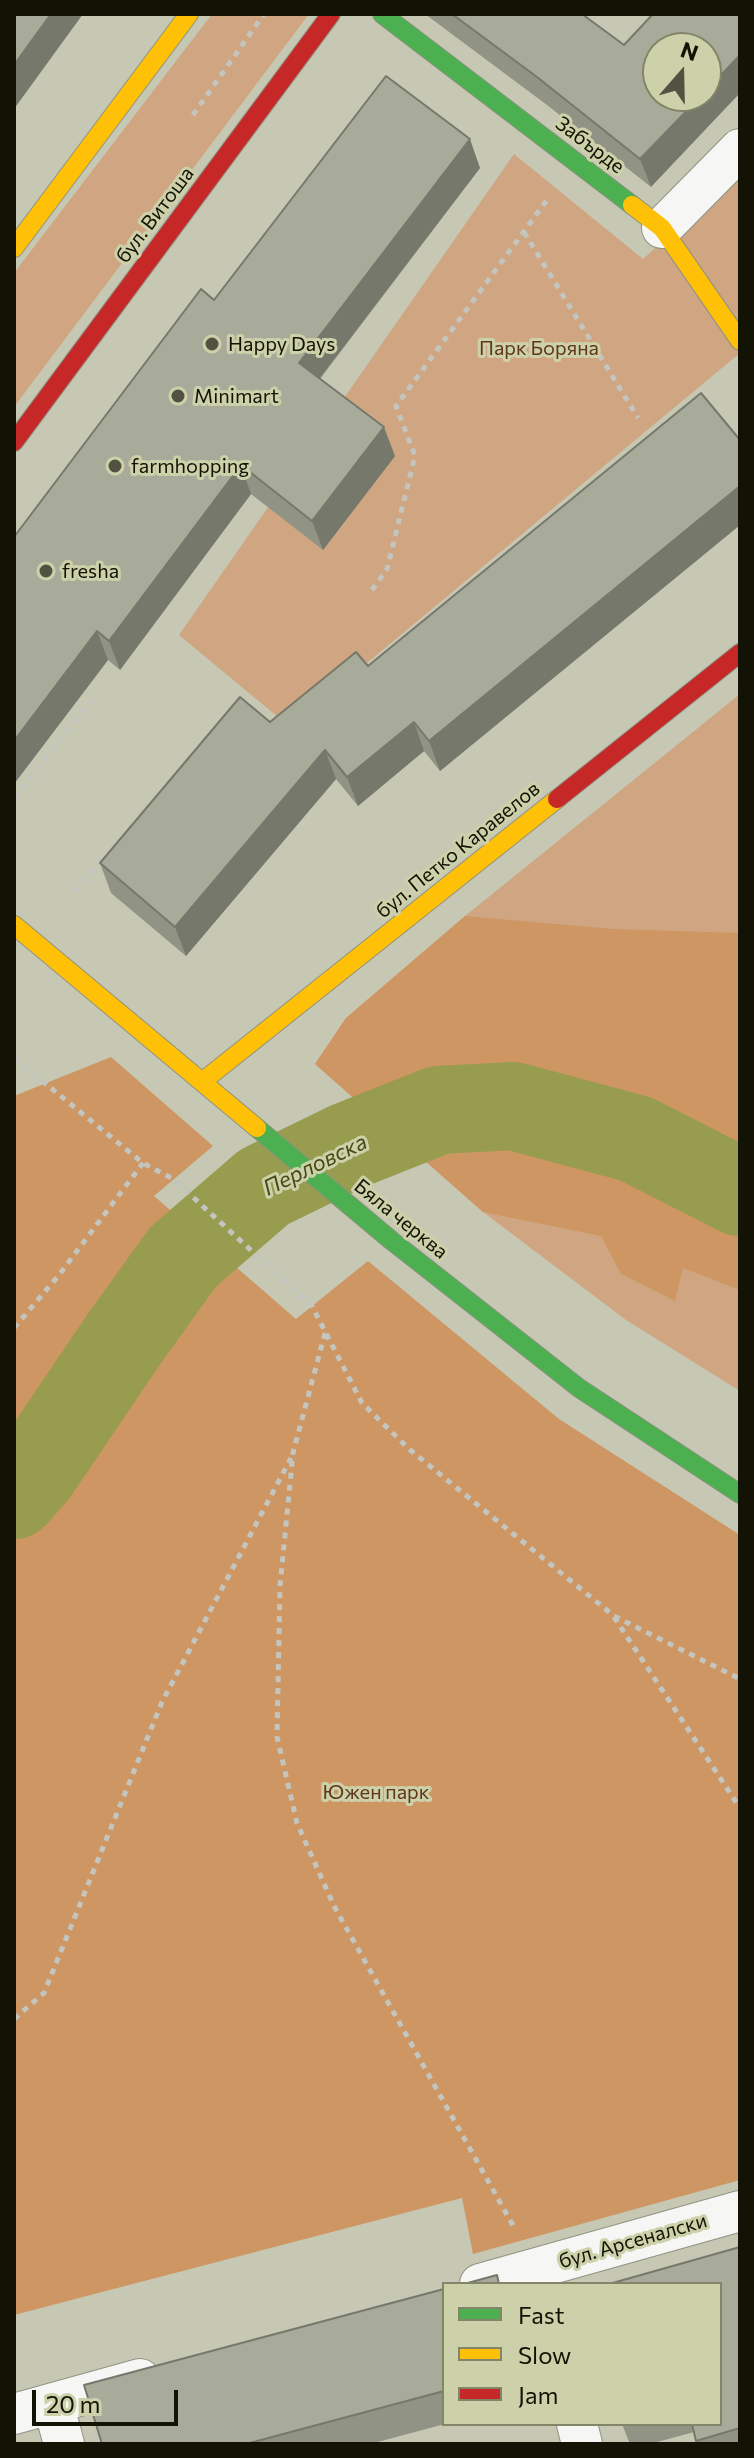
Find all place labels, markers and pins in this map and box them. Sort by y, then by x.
place label: Happy Days [228,332,335,356]
marker: Happy Days [203,335,221,353]
place label: Minimart [194,384,279,408]
marker: Minimart [169,387,187,405]
place label: farmhopping [131,454,249,478]
marker: farmhopping [106,457,124,475]
place label: fresha [62,559,119,583]
marker: fresha [37,562,55,580]

